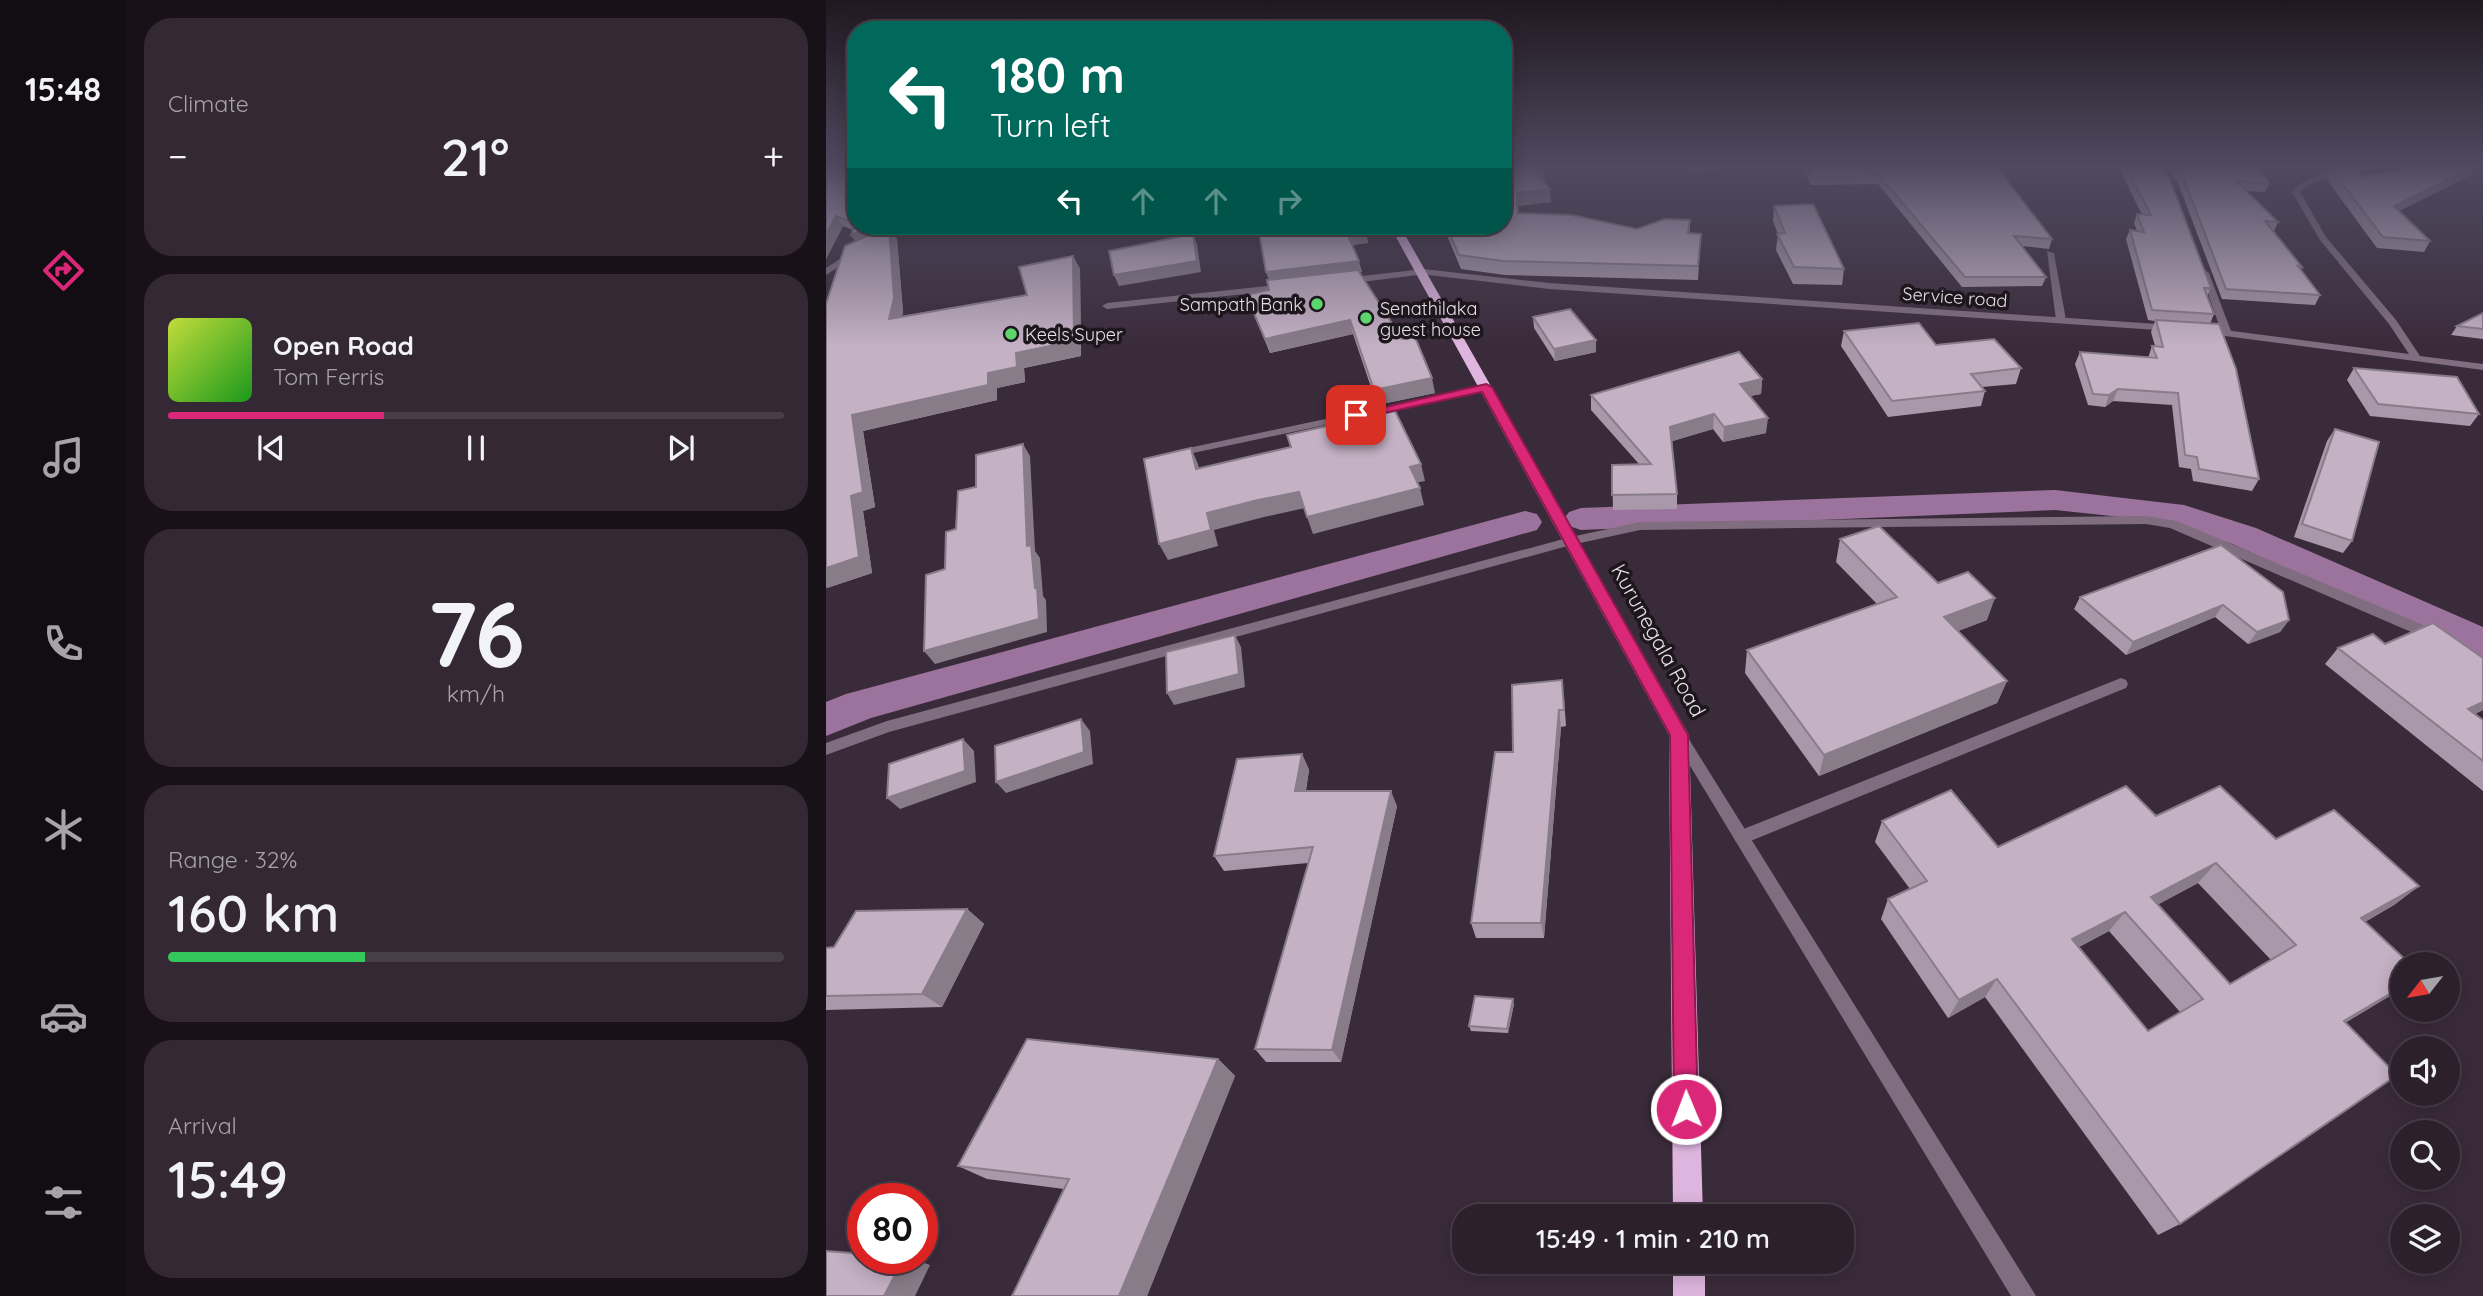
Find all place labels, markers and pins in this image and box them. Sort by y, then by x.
place label: Sampath Bank [1180,293,1303,316]
marker: Sampath Bank [1309,296,1325,312]
place label: Senathilaka guest house [1380,297,1481,341]
marker: Senathilaka guest house [1358,310,1374,326]
place label: Keels Super [1025,323,1123,346]
marker: Keels Super [1003,326,1019,342]
pin [1326,385,1386,445]

